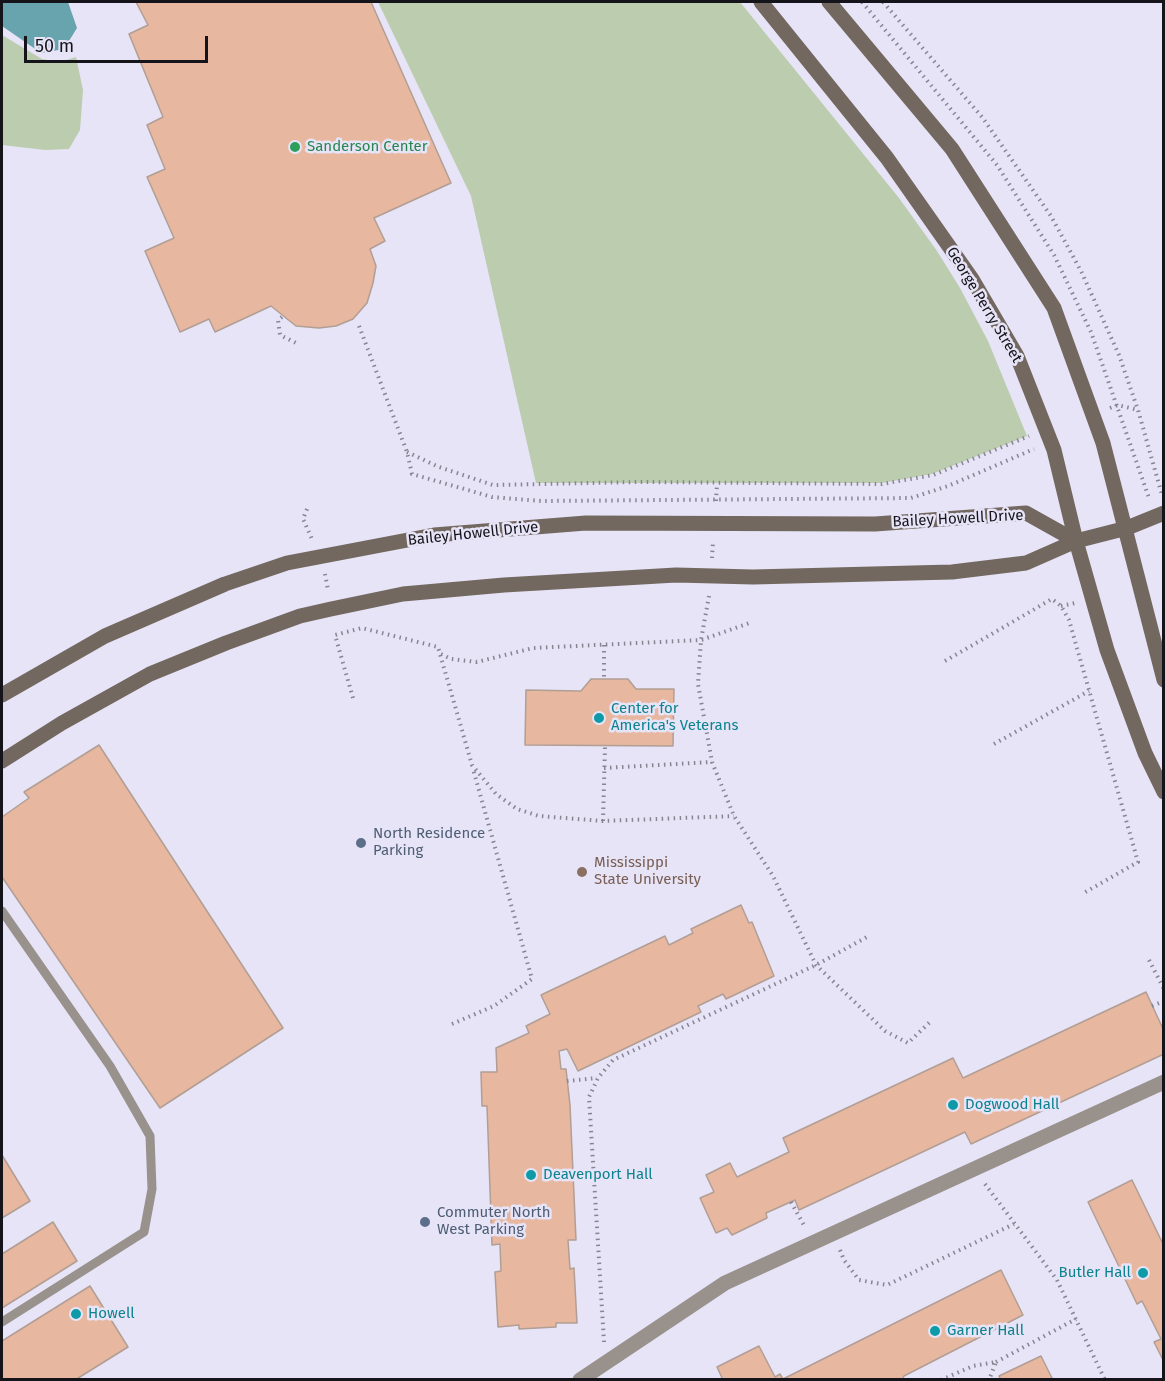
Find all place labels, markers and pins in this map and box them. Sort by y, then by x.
place label: Sanderson Center [307,138,428,156]
marker: Sanderson Center [288,140,302,154]
place label: Center for America's Veterans [611,700,739,735]
marker: Center for America's Veterans [592,711,606,725]
place label: North Residence Parking [373,825,485,860]
marker: North Residence Parking [354,836,368,850]
place label: Mississippi State University [594,854,701,889]
marker: Mississippi State University [575,865,589,879]
place label: Dogwood Hall [965,1096,1059,1114]
marker: Dogwood Hall [946,1098,960,1112]
place label: Deavenport Hall [543,1166,653,1184]
marker: Deavenport Hall [524,1168,538,1182]
place label: Commuter North West Parking [437,1204,550,1239]
marker: Commuter North West Parking [418,1215,432,1229]
place label: Butler Hall [1059,1264,1131,1282]
marker: Butler Hall [1136,1266,1150,1280]
place label: Howell [88,1305,135,1323]
marker: Howell [69,1307,83,1321]
place label: Garner Hall [947,1322,1024,1340]
marker: Garner Hall [928,1324,942,1338]

